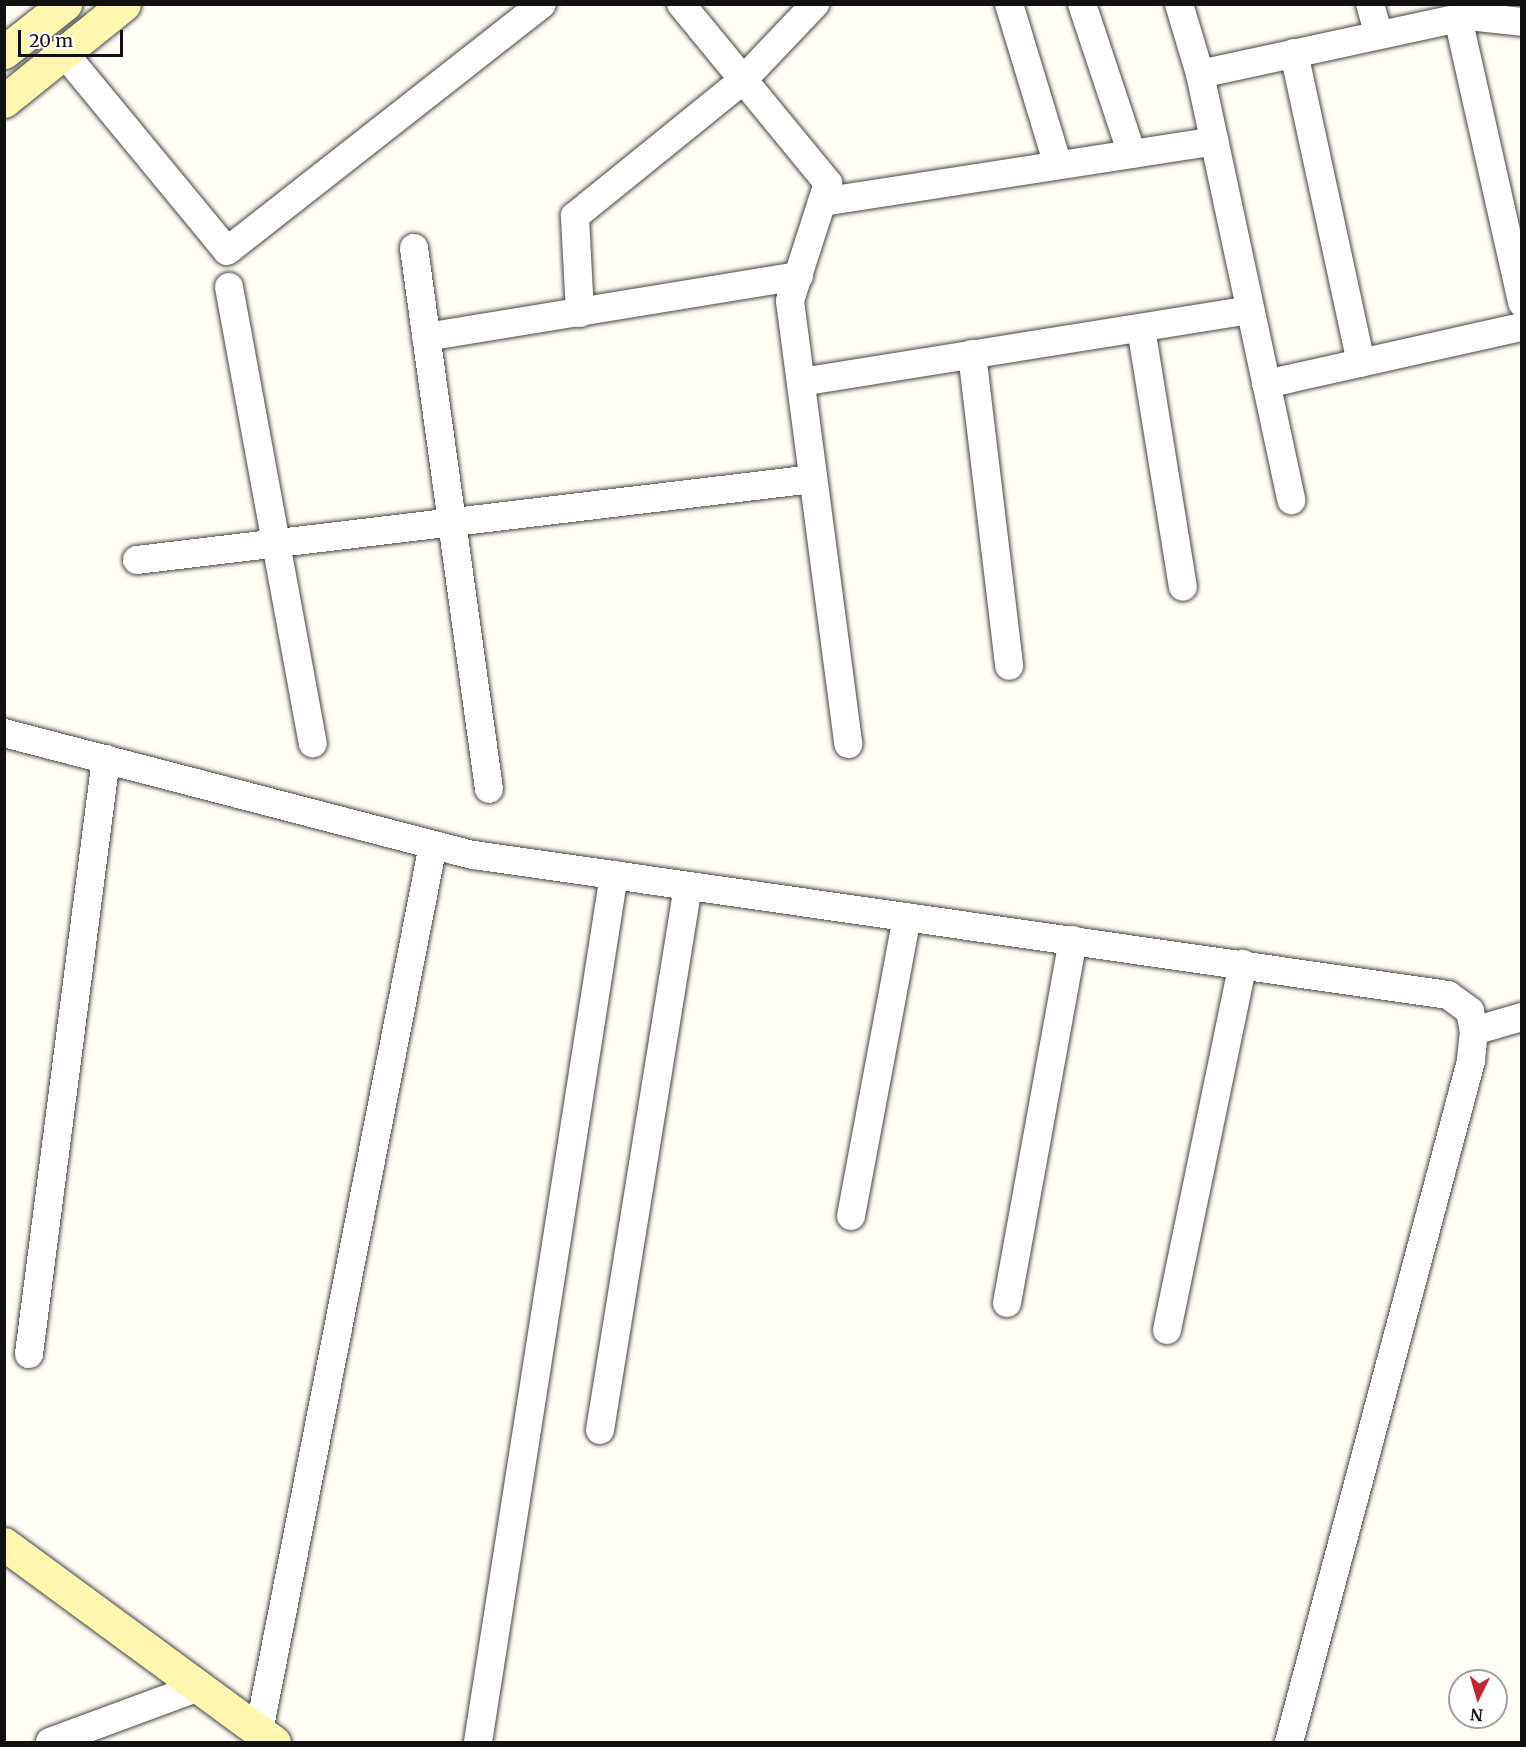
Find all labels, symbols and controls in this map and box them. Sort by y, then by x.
scale bar [21,18,126,56]
text: 20 m [29,29,73,52]
north arrow [1448,1669,1508,1729]
text: N [1469,1704,1484,1725]

